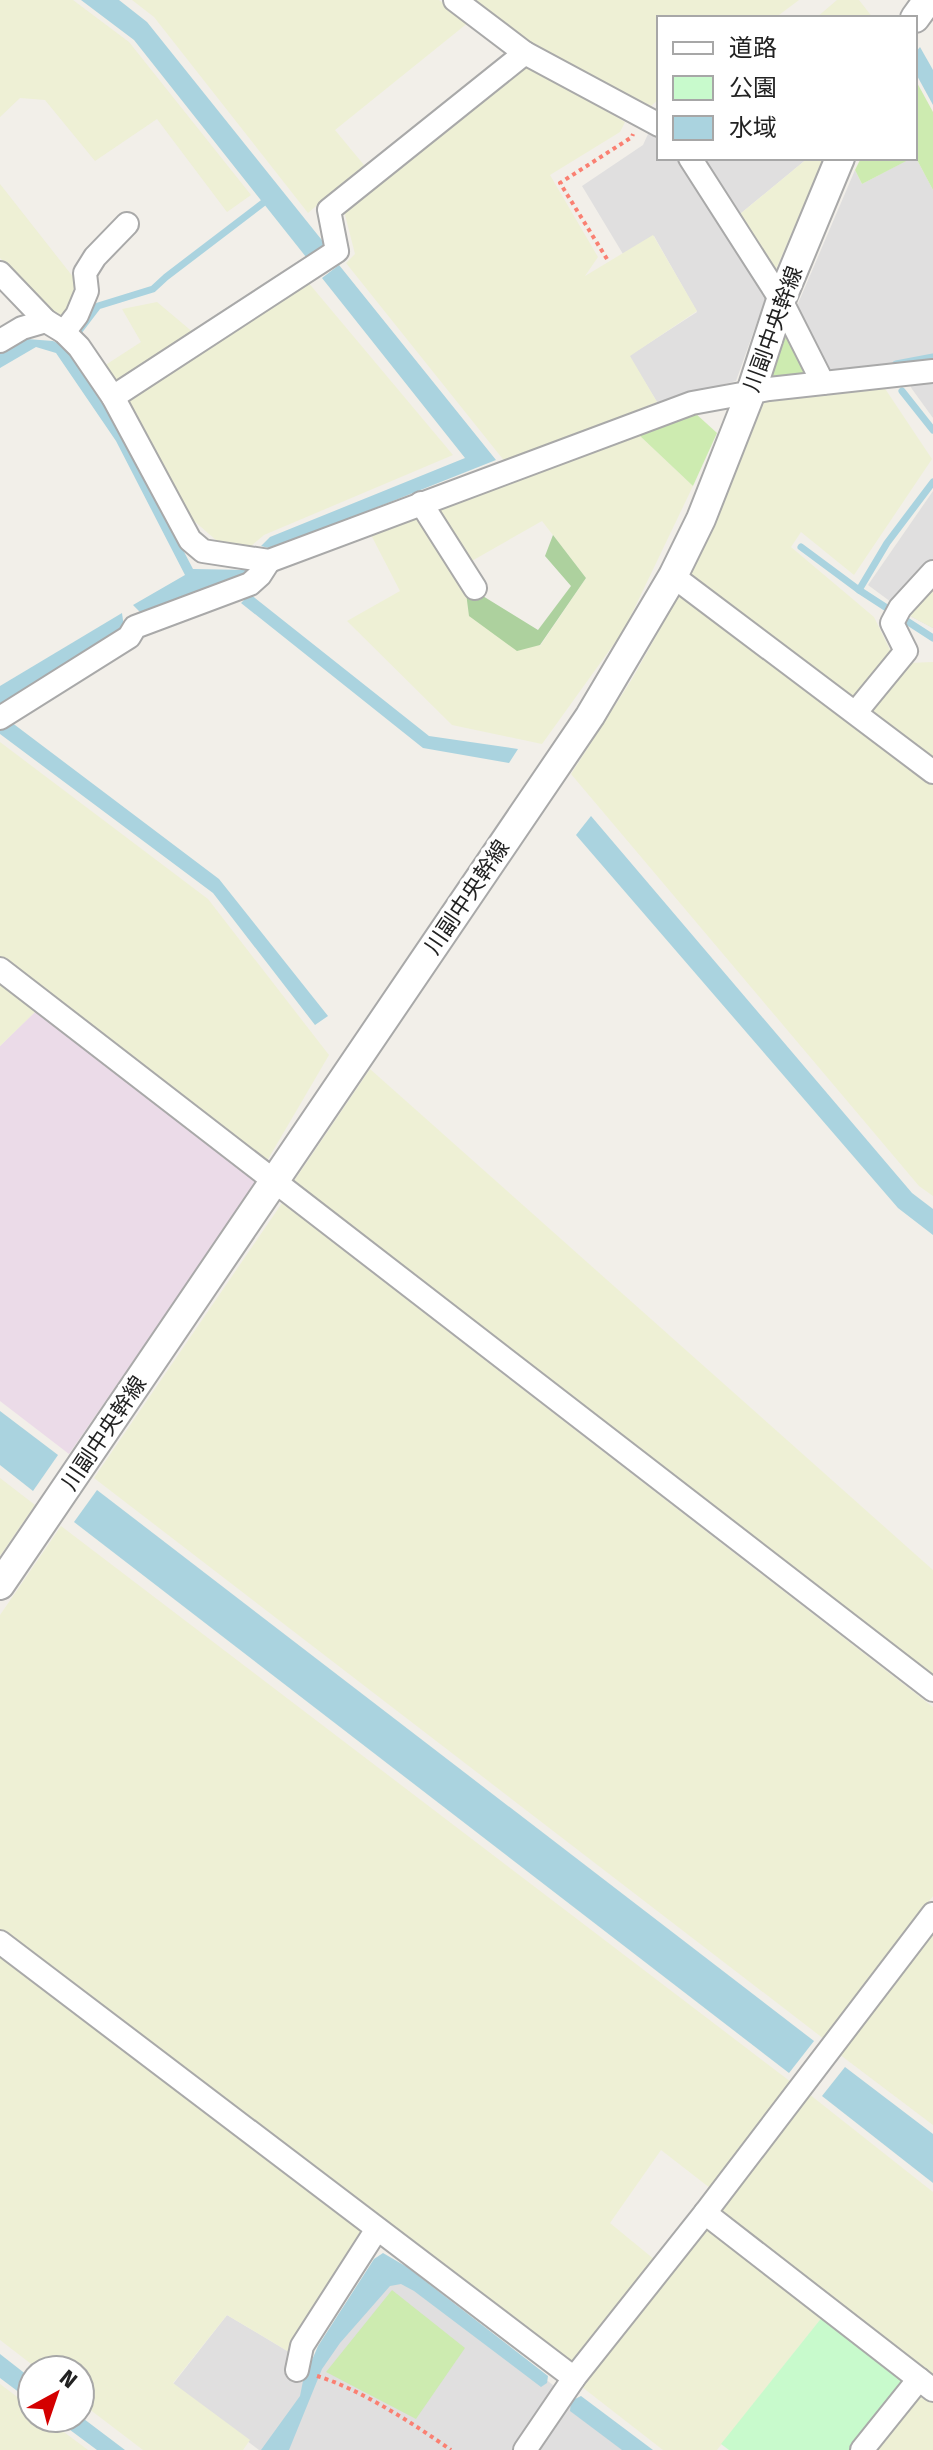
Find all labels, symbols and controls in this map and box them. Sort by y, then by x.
legend [657,16,917,160]
text: 道路 [729,34,777,62]
text: 公園 [729,74,777,102]
text: 水域 [729,114,777,142]
street label: 川副中央幹線 [738,262,808,396]
street label: 川副中央幹線 [419,835,515,959]
street label: 川副中央幹線 [56,1371,152,1495]
north arrow [16,2354,96,2434]
text: N [54,2364,83,2394]

